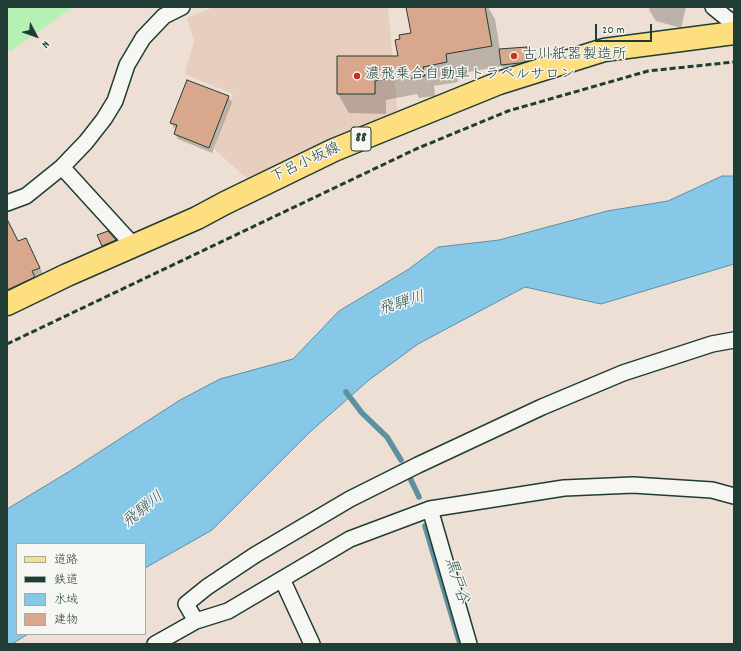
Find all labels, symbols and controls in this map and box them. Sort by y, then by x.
north arrow [16,16,56,56]
scale bar [597,16,654,42]
text: 20 m [602,22,625,39]
text: N [37,37,53,51]
place label: 古川紙器製造所 [522,47,627,65]
marker: 古川紙器製造所 [509,51,519,61]
place label: 濃飛乗合自動車トラベルサロン [365,67,575,85]
marker: 濃飛乗合自動車トラベルサロン [352,71,362,81]
road number: 88 [351,127,371,151]
street label: 下呂小坂線 [268,140,344,188]
water label: 飛騨川 [376,289,428,321]
water label: 飛騨川 [119,488,169,534]
legend [16,543,146,635]
text: 道路 [54,552,78,569]
water label: 黒戸谷 [439,555,471,607]
text: 鉄道 [54,572,78,589]
text: 水域 [54,592,78,609]
text: 建物 [54,612,78,629]

